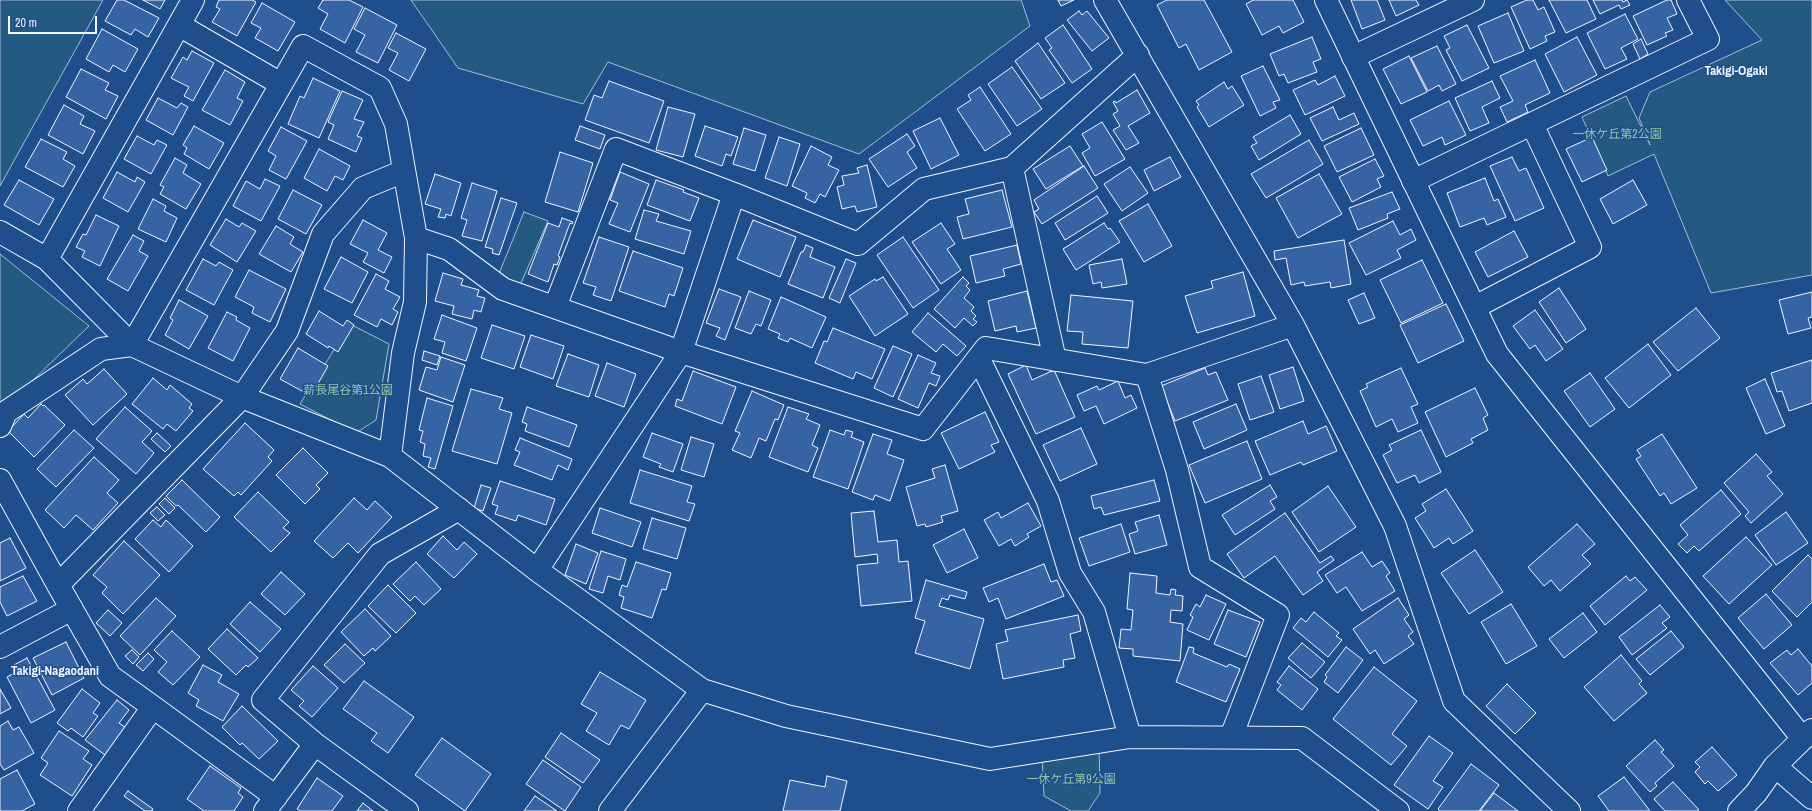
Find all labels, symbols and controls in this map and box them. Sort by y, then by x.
scale bar [10,8,99,34]
text: 20 m [15,15,37,31]
district label: Takigi-Ogaki [1704,64,1768,80]
park label: 一休ケ丘第2公園 [1572,128,1662,142]
park label: 薪長尾谷第1公園 [303,384,393,398]
district label: Takigi-Nagaodani [11,664,99,680]
park label: 一休ケ丘第9公園 [1026,773,1116,787]

